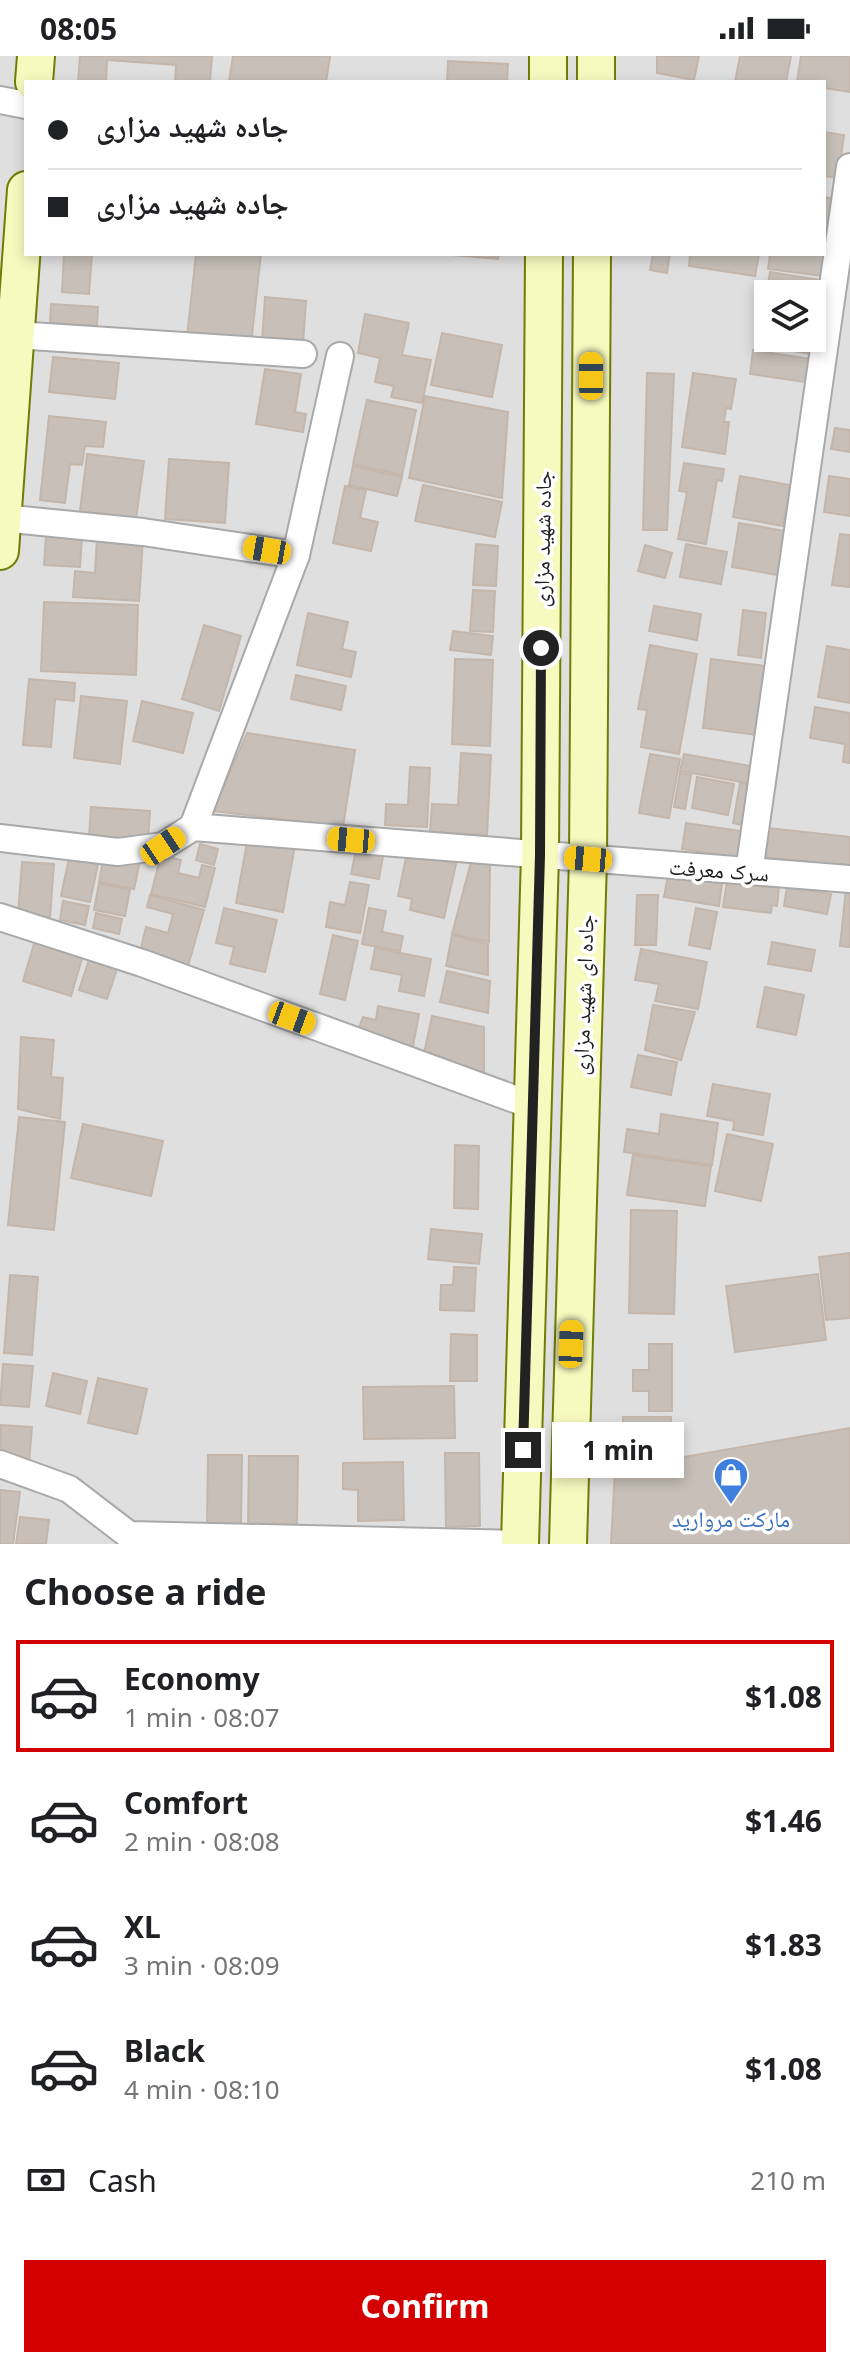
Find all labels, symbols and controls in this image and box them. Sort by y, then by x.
text: 08:05 [40,8,117,49]
text: جاده شهید مزاری [96,105,289,146]
text: جاده شهید مزاری [96,182,289,223]
map controls [754,280,826,352]
button: layers [754,280,826,352]
car [579,352,603,400]
street label: جاده شهید مزاری [525,470,557,608]
car [241,534,293,566]
route start [523,630,559,666]
car [136,823,190,869]
car [326,826,376,854]
car [563,845,613,873]
street label: سرک معرفت [668,851,770,887]
street label: جاده ای شهید مزاری [564,914,600,1076]
car [265,999,319,1037]
car [558,1320,584,1368]
callout: 1 min [551,1422,683,1478]
route end [505,1432,541,1468]
text: 1 min [582,1432,654,1468]
shop icon: مارکت مروارید [712,1456,750,1506]
place label: مارکت مروارید [672,1503,790,1533]
text: Choose a ride [24,1567,266,1616]
text: Economy [124,1658,260,1699]
icon: car [28,1660,100,1732]
text: $1.08 [745,1676,822,1717]
text: 1 min · 08:07 [124,1699,280,1735]
text: Comfort [124,1782,248,1823]
icon: car [28,1784,100,1856]
text: $1.46 [745,1800,822,1841]
text: 2 min · 08:08 [124,1823,280,1859]
text: XL [124,1906,161,1947]
icon: car [28,1908,100,1980]
text: $1.83 [745,1924,822,1965]
text: 3 min · 08:09 [124,1947,280,1983]
text: Black [124,2030,205,2071]
icon: car [28,2032,100,2104]
text: $1.08 [745,2048,822,2089]
text: 4 min · 08:10 [124,2071,280,2107]
icon: cash [24,2158,68,2202]
text: Cash [88,2160,157,2201]
text: 210 m [750,2162,826,2198]
button: Confirm [24,2260,826,2352]

